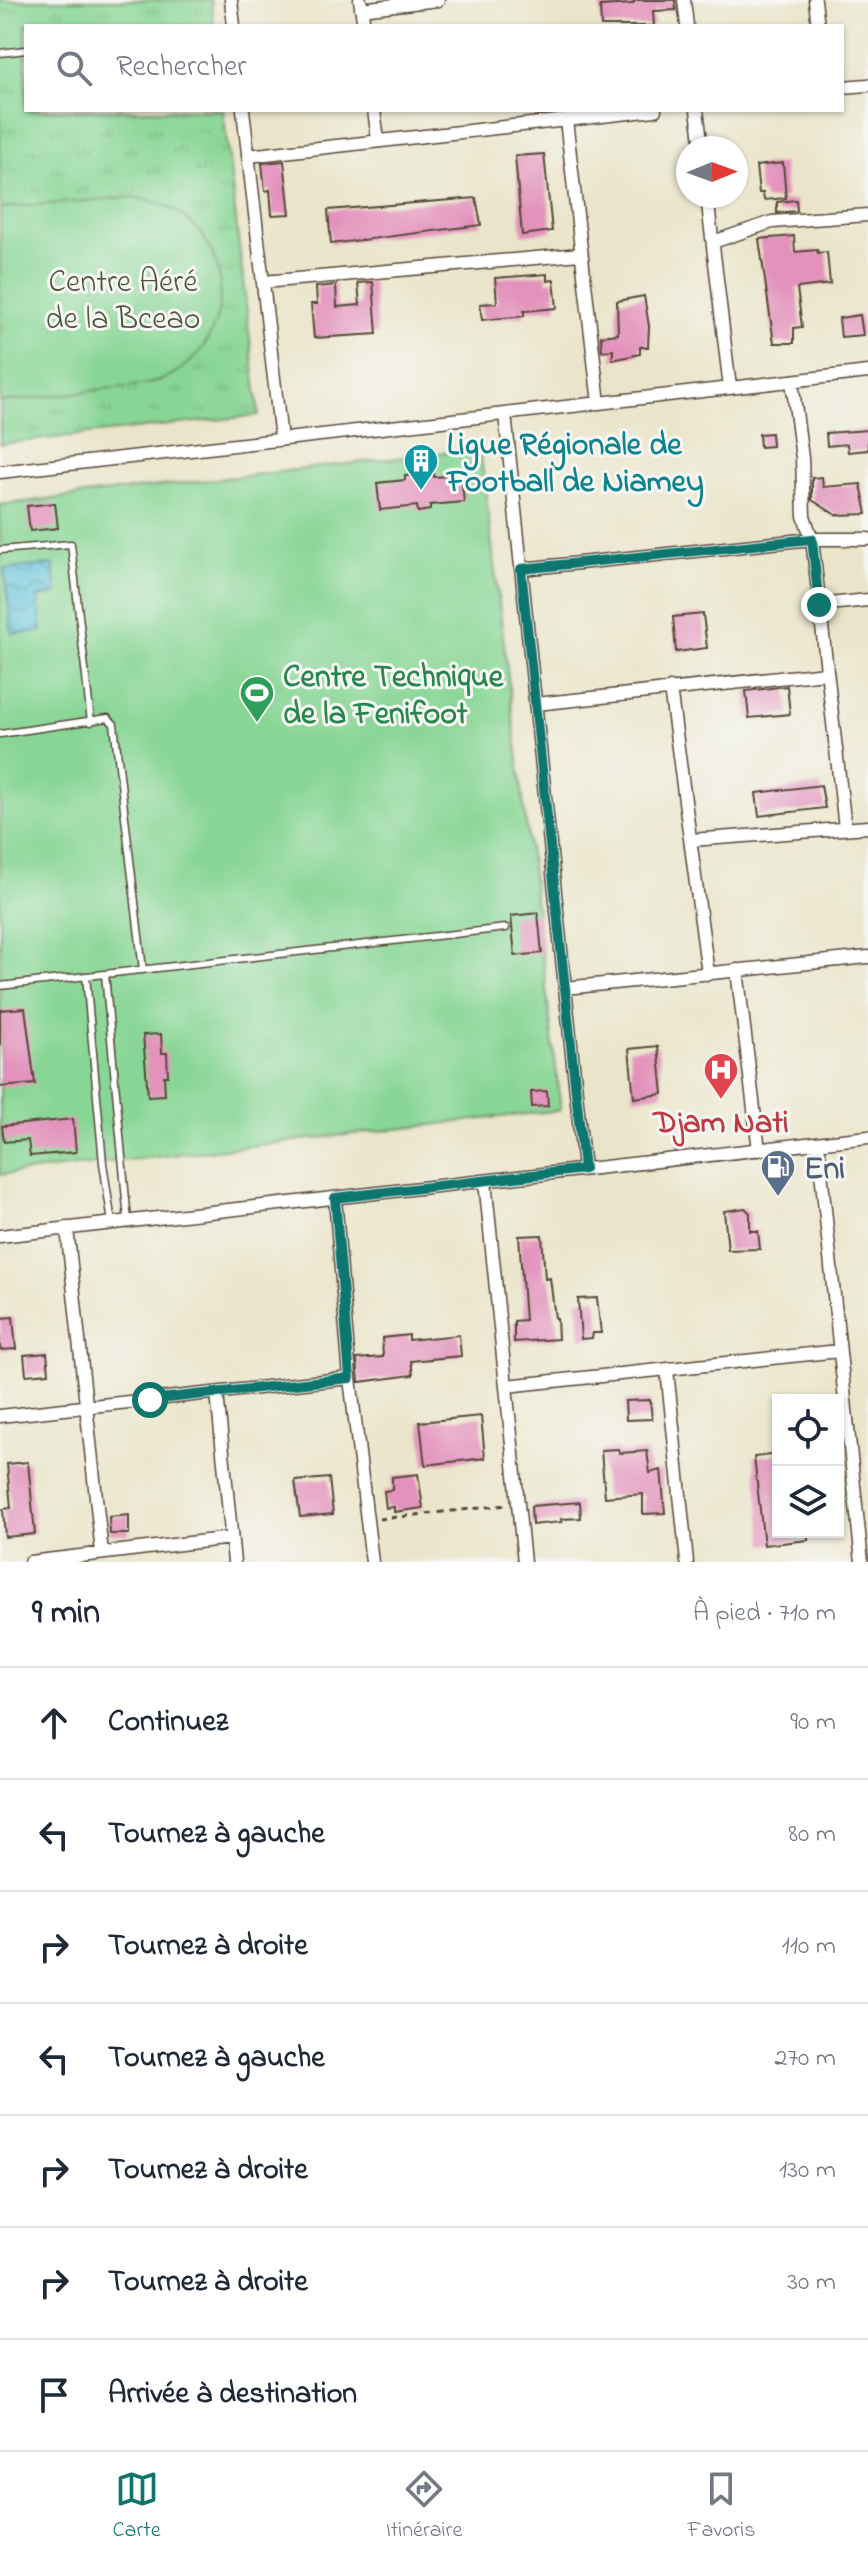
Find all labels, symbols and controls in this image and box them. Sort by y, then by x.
search box [24,24,844,112]
icon: search [52,46,96,90]
text: Rechercher [116,46,247,90]
north arrow [676,136,748,208]
park label: Centre Aéré de la Bceao [46,260,200,344]
place label: Ligue Régionale de Football de Niamey [445,423,704,508]
building icon: Ligue Régionale de Football de Niamey [402,442,440,492]
route end [801,587,837,623]
place label: Centre Technique de la Fenifoot [283,655,505,739]
sports icon: Centre Technique de la Fenifoot [238,674,276,724]
hospital icon: Djam Nati [702,1051,740,1101]
place label: Djam Nati [651,1101,789,1148]
place label: Eni [804,1147,845,1194]
fuel station icon: Eni [759,1148,797,1198]
route start [132,1382,168,1418]
map controls [772,1394,844,1538]
button: locate [772,1394,844,1466]
button: layers [772,1466,844,1538]
text: 9 min [32,1589,100,1639]
text: À pied · 710 m [693,1595,836,1633]
icon: ahead [32,1701,76,1745]
text: Continuez [108,1701,228,1745]
text: 90 m [790,1704,836,1742]
icon: left [32,1813,76,1857]
text: Tournez à gauche [108,1813,325,1857]
text: 80 m [788,1816,836,1854]
icon: right [32,1925,76,1969]
text: Tournez à droite [108,1925,308,1969]
text: 110 m [782,1928,836,1966]
icon: left [32,2037,76,2081]
text: Tournez à gauche [108,2037,325,2081]
text: 270 m [774,2040,836,2078]
icon: right [32,2149,76,2193]
text: Tournez à droite [108,2149,308,2193]
text: 130 m [779,2152,836,2190]
icon: right [32,2261,76,2305]
text: Tournez à droite [108,2261,308,2305]
text: 30 m [787,2264,836,2302]
icon: arrive [32,2373,76,2417]
text: Arrivée à destination [108,2373,357,2417]
tab: Carte [113,2467,161,2547]
tab: Itinéraire [386,2467,462,2547]
tab: Favoris [687,2467,755,2547]

